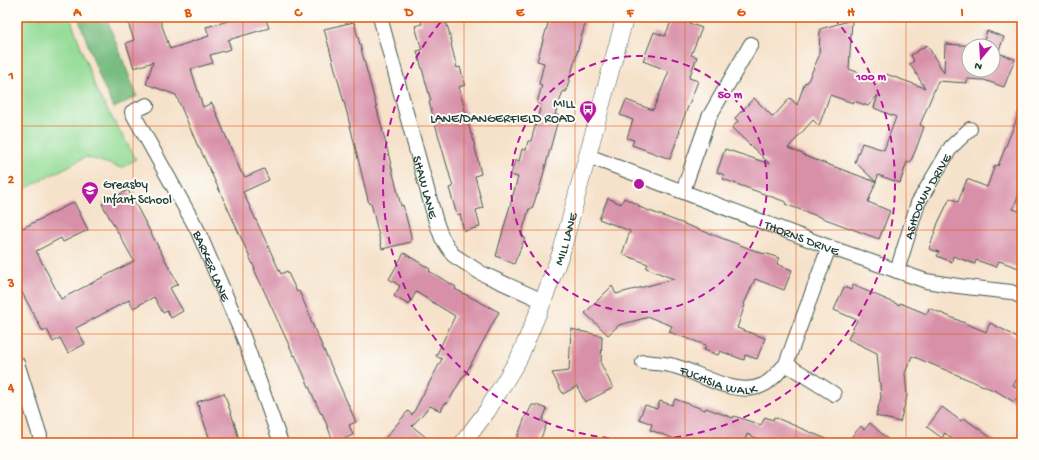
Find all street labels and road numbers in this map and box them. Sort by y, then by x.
street label: ASHDOWN DRIVE [902,151,956,241]
street label: SHAW LANE [408,154,440,221]
street label: MILL LANE [552,210,582,268]
street label: THORNS DRIVE [761,218,842,260]
street label: BARKER LANE [188,228,232,305]
street label: FUCHSIA WALK [676,363,760,399]

